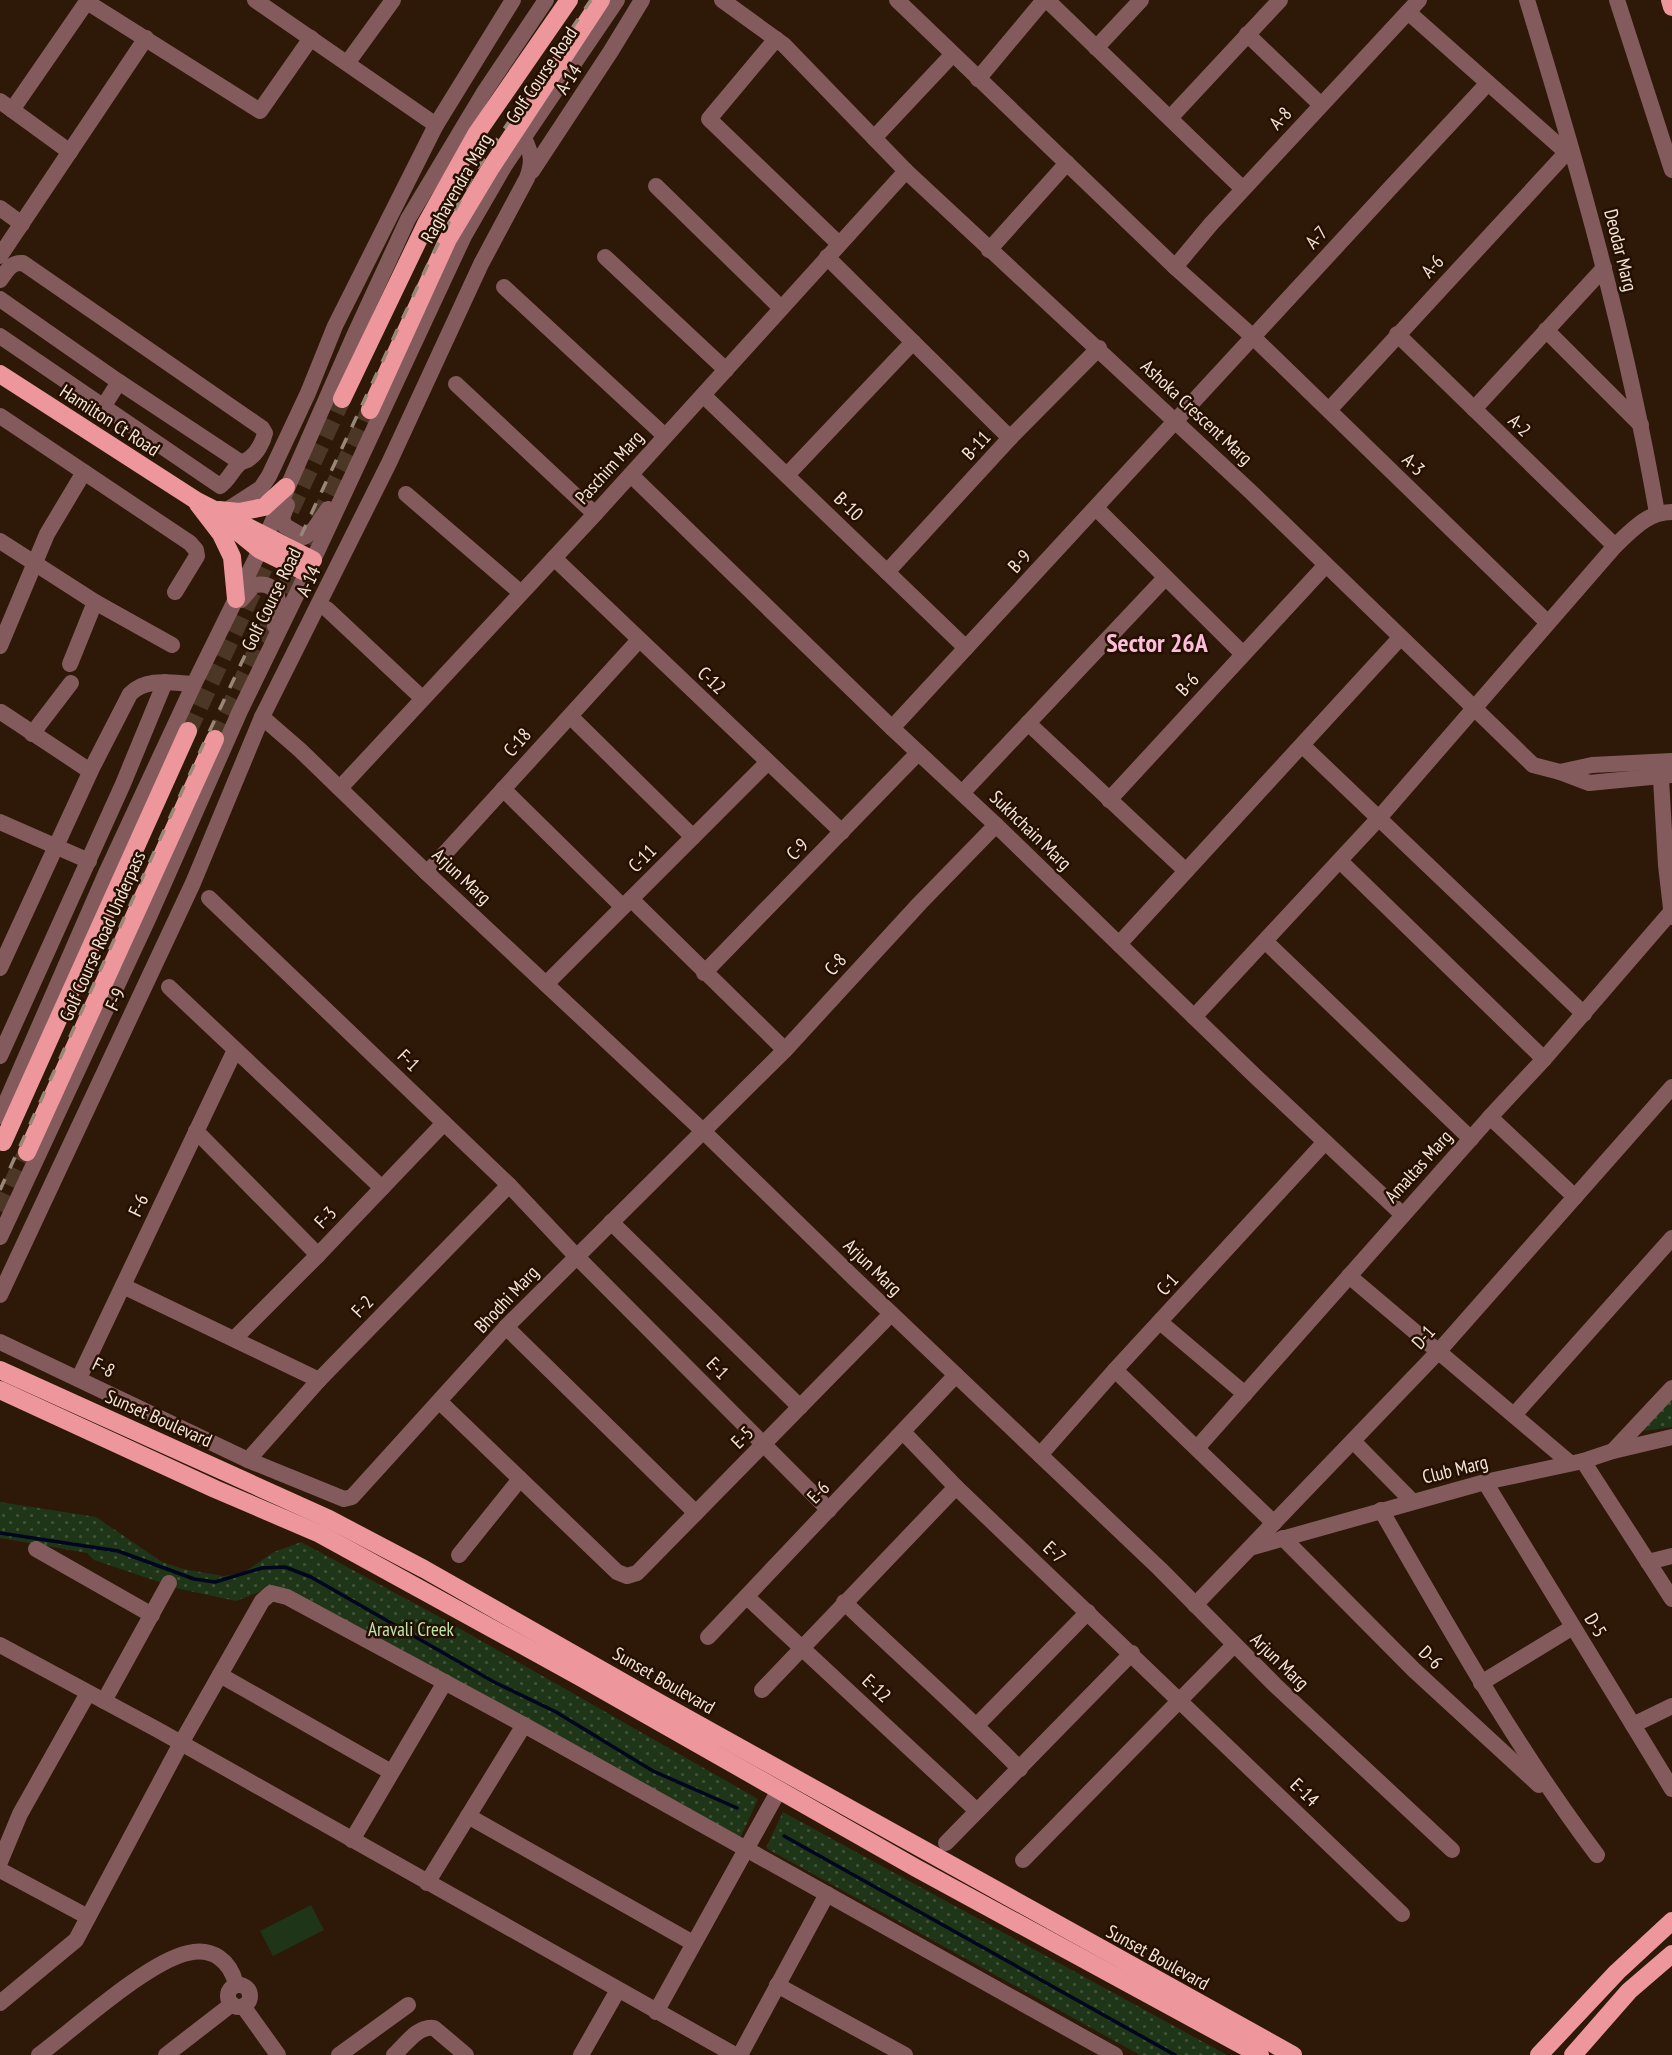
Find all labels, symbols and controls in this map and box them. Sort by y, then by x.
street label: Golf Course Road [500,22,582,128]
street label: A-14 [549,59,587,99]
street label: A-8 [1264,102,1296,134]
street label: Raghavendra Marg [415,129,497,247]
street label: Deodar Marg [1599,206,1643,294]
street label: A-7 [1300,221,1332,253]
street label: A-6 [1416,250,1448,282]
street label: Ashoka Crescent Marg [1136,354,1258,470]
street label: Hamilton Ct Road [56,379,164,461]
street label: A-2 [1504,409,1536,441]
street label: Paschim Marg [570,425,648,509]
street label: B-11 [956,425,996,465]
street label: A-3 [1398,448,1430,480]
street label: B-10 [829,486,869,526]
street label: Golf Course Road [236,544,306,654]
street label: B-9 [1002,544,1036,578]
street label: A-14 [290,561,326,600]
district label: Sector 26A [1106,626,1209,659]
street label: C-12 [693,661,731,699]
street label: B-6 [1170,667,1204,701]
street label: C-18 [498,723,536,761]
street label: Sukhchain Marg [985,785,1077,875]
street label: C-9 [781,833,813,865]
street label: C-11 [623,839,661,877]
street label: Arjun Marg [427,843,497,909]
street label: Golf Course Road Underpass [54,847,150,1025]
street label: C-8 [819,948,851,980]
street label: F-9 [99,984,131,1014]
street label: F-1 [393,1044,425,1076]
street label: Amaltas Marg [1379,1125,1457,1207]
street label: F-6 [122,1190,154,1220]
street label: F-3 [309,1201,341,1233]
street label: Arjun Marg [839,1233,907,1301]
street label: Bhodhi Marg [469,1260,543,1338]
street label: C-1 [1151,1268,1183,1300]
street label: F-2 [346,1290,378,1322]
street label: D-1 [1406,1320,1440,1354]
street label: F-8 [89,1351,119,1383]
street label: E-1 [702,1352,734,1384]
street label: Sunset Boulevard [102,1384,216,1452]
street label: E-5 [726,1421,758,1453]
street label: Club Marg [1420,1449,1490,1489]
street label: E-6 [802,1476,834,1508]
street label: E-7 [1039,1536,1071,1568]
street label: D-5 [1580,1609,1612,1641]
park label: Aravali Creek [368,1617,455,1641]
street label: Arjun Marg [1246,1627,1314,1695]
street label: D-6 [1414,1640,1448,1674]
street label: Sunset Boulevard [609,1641,719,1719]
street label: E-12 [858,1669,896,1707]
street label: E-14 [1286,1773,1325,1812]
street label: Sunset Boulevard [1102,1919,1214,1995]

